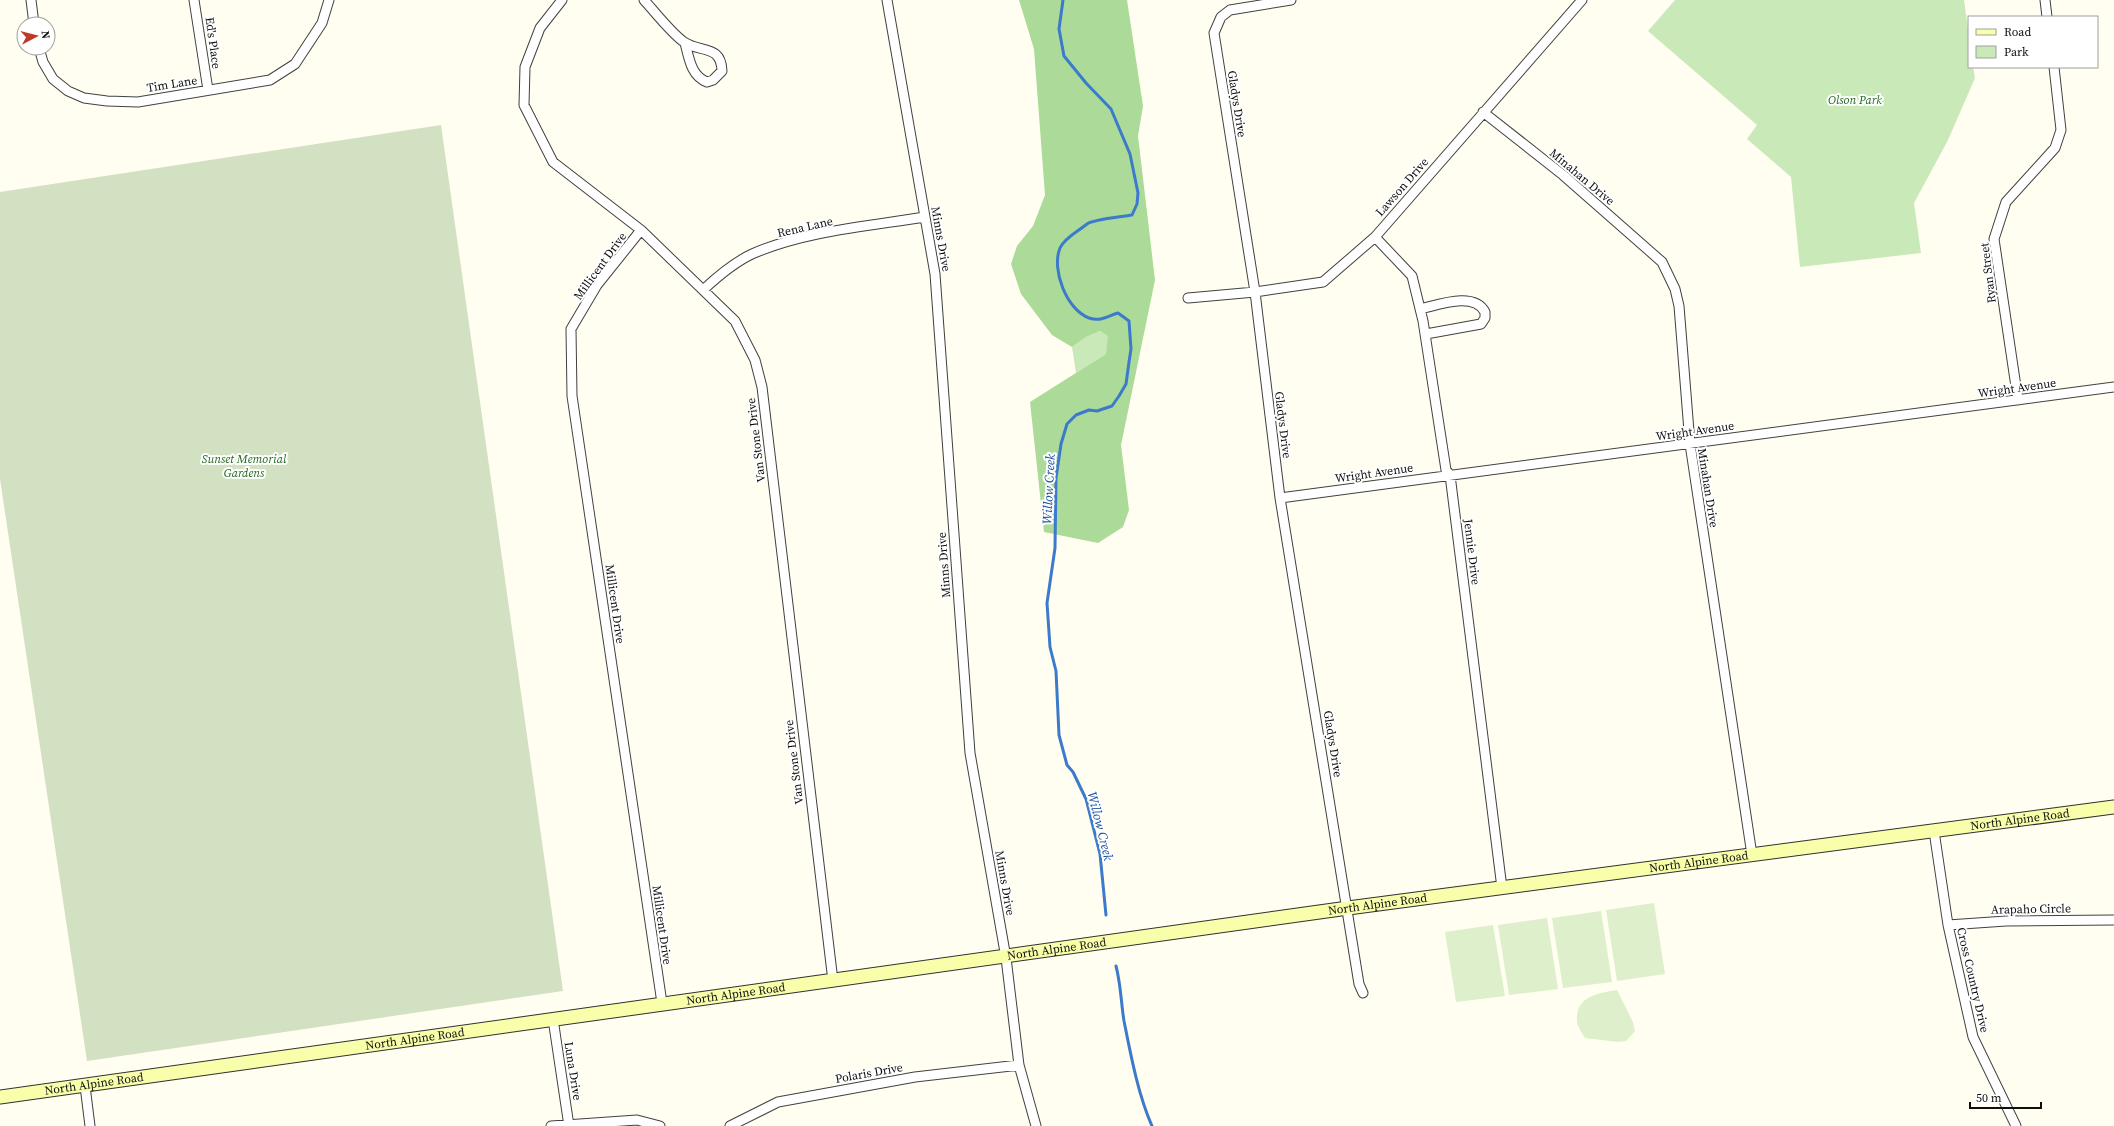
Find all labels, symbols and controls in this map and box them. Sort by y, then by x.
north arrow [16,16,56,56]
street label: Ed's Place [201,16,225,70]
legend [1968,16,2098,68]
text: Road [2004,24,2031,40]
text: N [37,30,53,40]
text: Park [2004,44,2029,60]
street label: Gladys Drive [1224,69,1250,139]
street label: Tim Lane [146,72,198,96]
park label: Olson Park [1828,92,1882,108]
street label: Minahan Drive [1546,145,1618,209]
street label: Lawson Drive [1372,154,1432,220]
street label: Minns Drive [927,205,955,273]
street label: Rena Lane [776,213,834,241]
street label: Millicent Drive [570,229,630,303]
street label: Ryan Street [1976,242,2000,304]
street label: Wright Avenue [1977,375,2057,401]
street label: Gladys Drive [1271,391,1295,459]
street label: Van Stone Drive [743,397,769,483]
street label: Wright Avenue [1655,418,1735,444]
street label: Minahan Drive [1694,447,1722,529]
park label: Sunset Memorial Gardens [202,451,287,481]
water label: Willow Creek [1038,452,1059,525]
street label: Wright Avenue [1334,460,1414,486]
street label: Jennie Drive [1460,517,1484,586]
street label: Minns Drive [934,532,954,598]
street label: Millicent Drive [602,563,628,645]
street label: Gladys Drive [1320,709,1346,779]
street label: Van Stone Drive [781,719,807,805]
water label: Willow Creek [1084,790,1118,863]
street label: North Alpine Road [1969,805,2071,834]
street label: North Alpine Road [1648,847,1749,876]
street label: Minns Drive [991,849,1019,917]
street label: Millicent Drive [649,884,675,966]
street label: North Alpine Road [1327,890,1428,919]
street label: Arapaho Circle [1991,900,2071,918]
street label: Cross Country Drive [1953,926,1993,1034]
street label: North Alpine Road [1006,934,1107,964]
street label: North Alpine Road [685,979,787,1009]
street label: North Alpine Road [364,1024,466,1054]
street label: Luna Drive [560,1041,586,1101]
street label: Polaris Drive [834,1059,904,1087]
street label: North Alpine Road [44,1069,145,1099]
scale bar [1970,1084,2041,1110]
text: 50 m [1976,1090,2002,1106]

